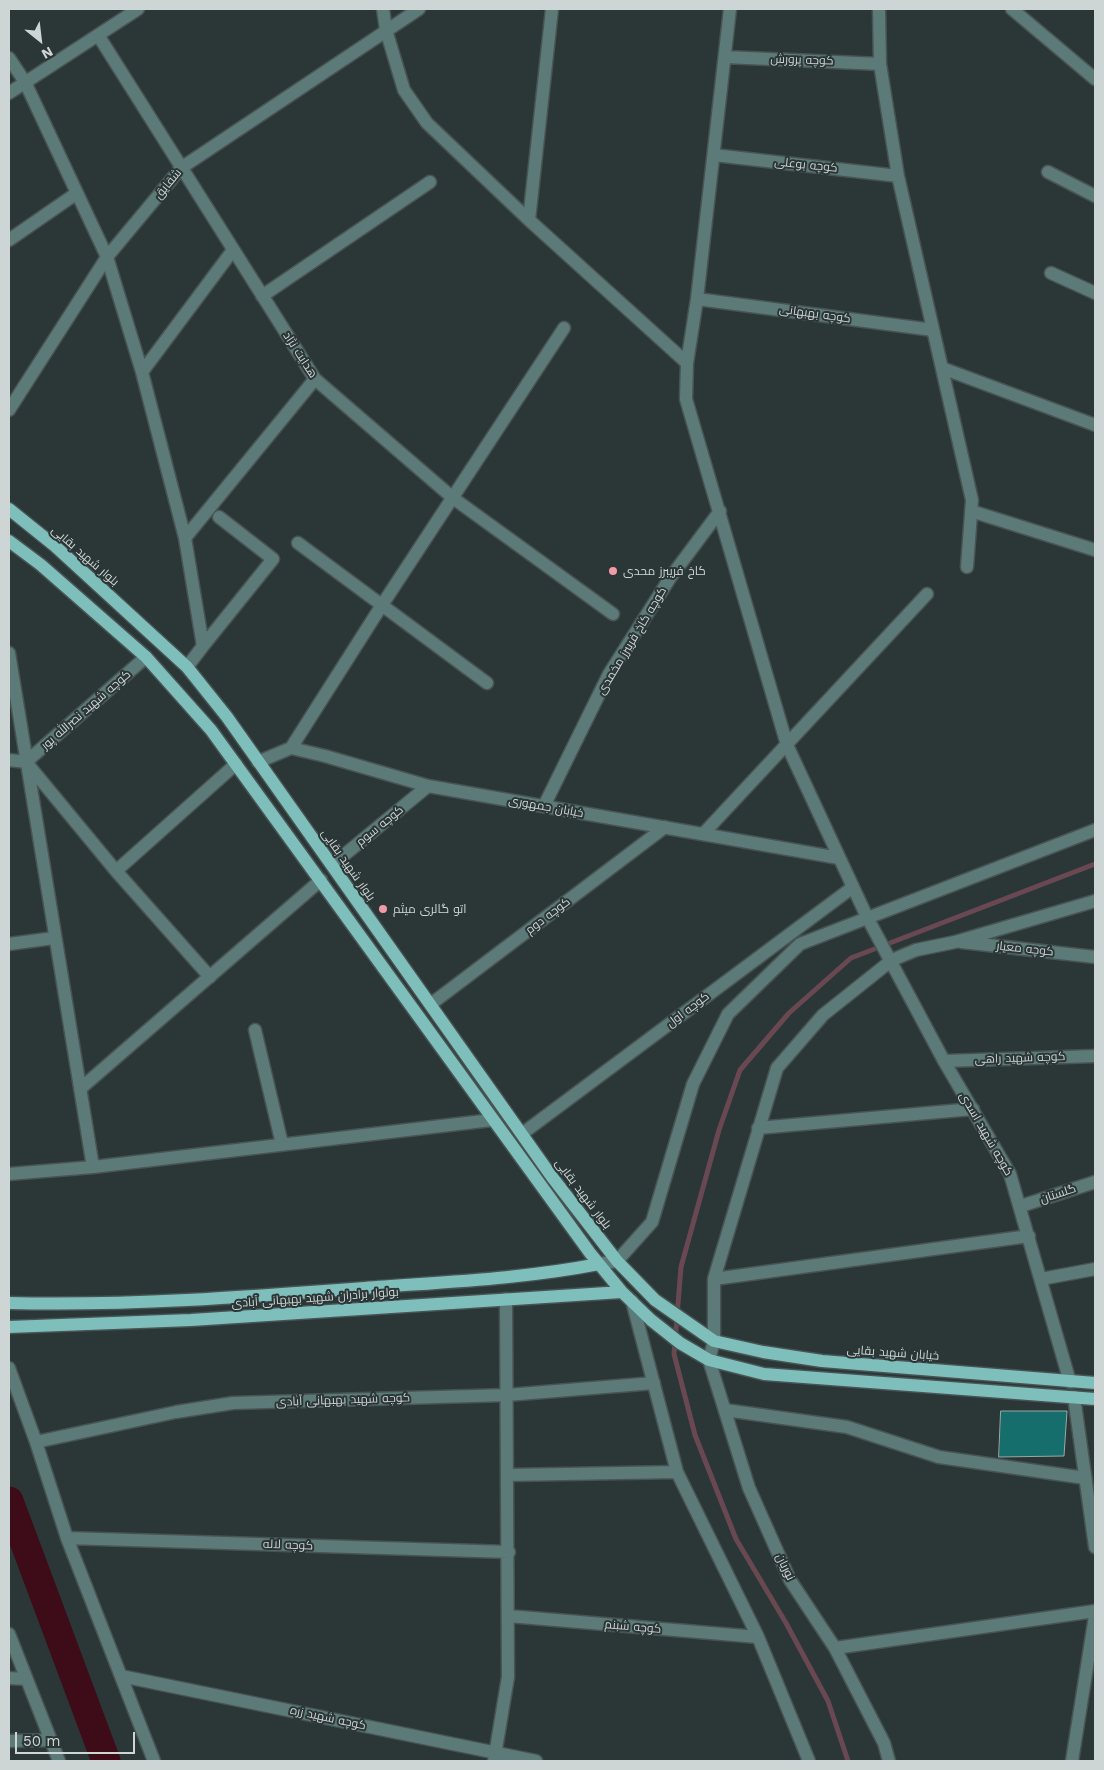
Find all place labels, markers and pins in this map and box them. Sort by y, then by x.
place label: کاخ فریبرز محدی [623,564,706,578]
marker: کاخ فریبرز محدی [607,565,619,577]
place label: اتو گالری میثم [393,902,467,916]
marker: اتو گالری میثم [377,903,389,915]

